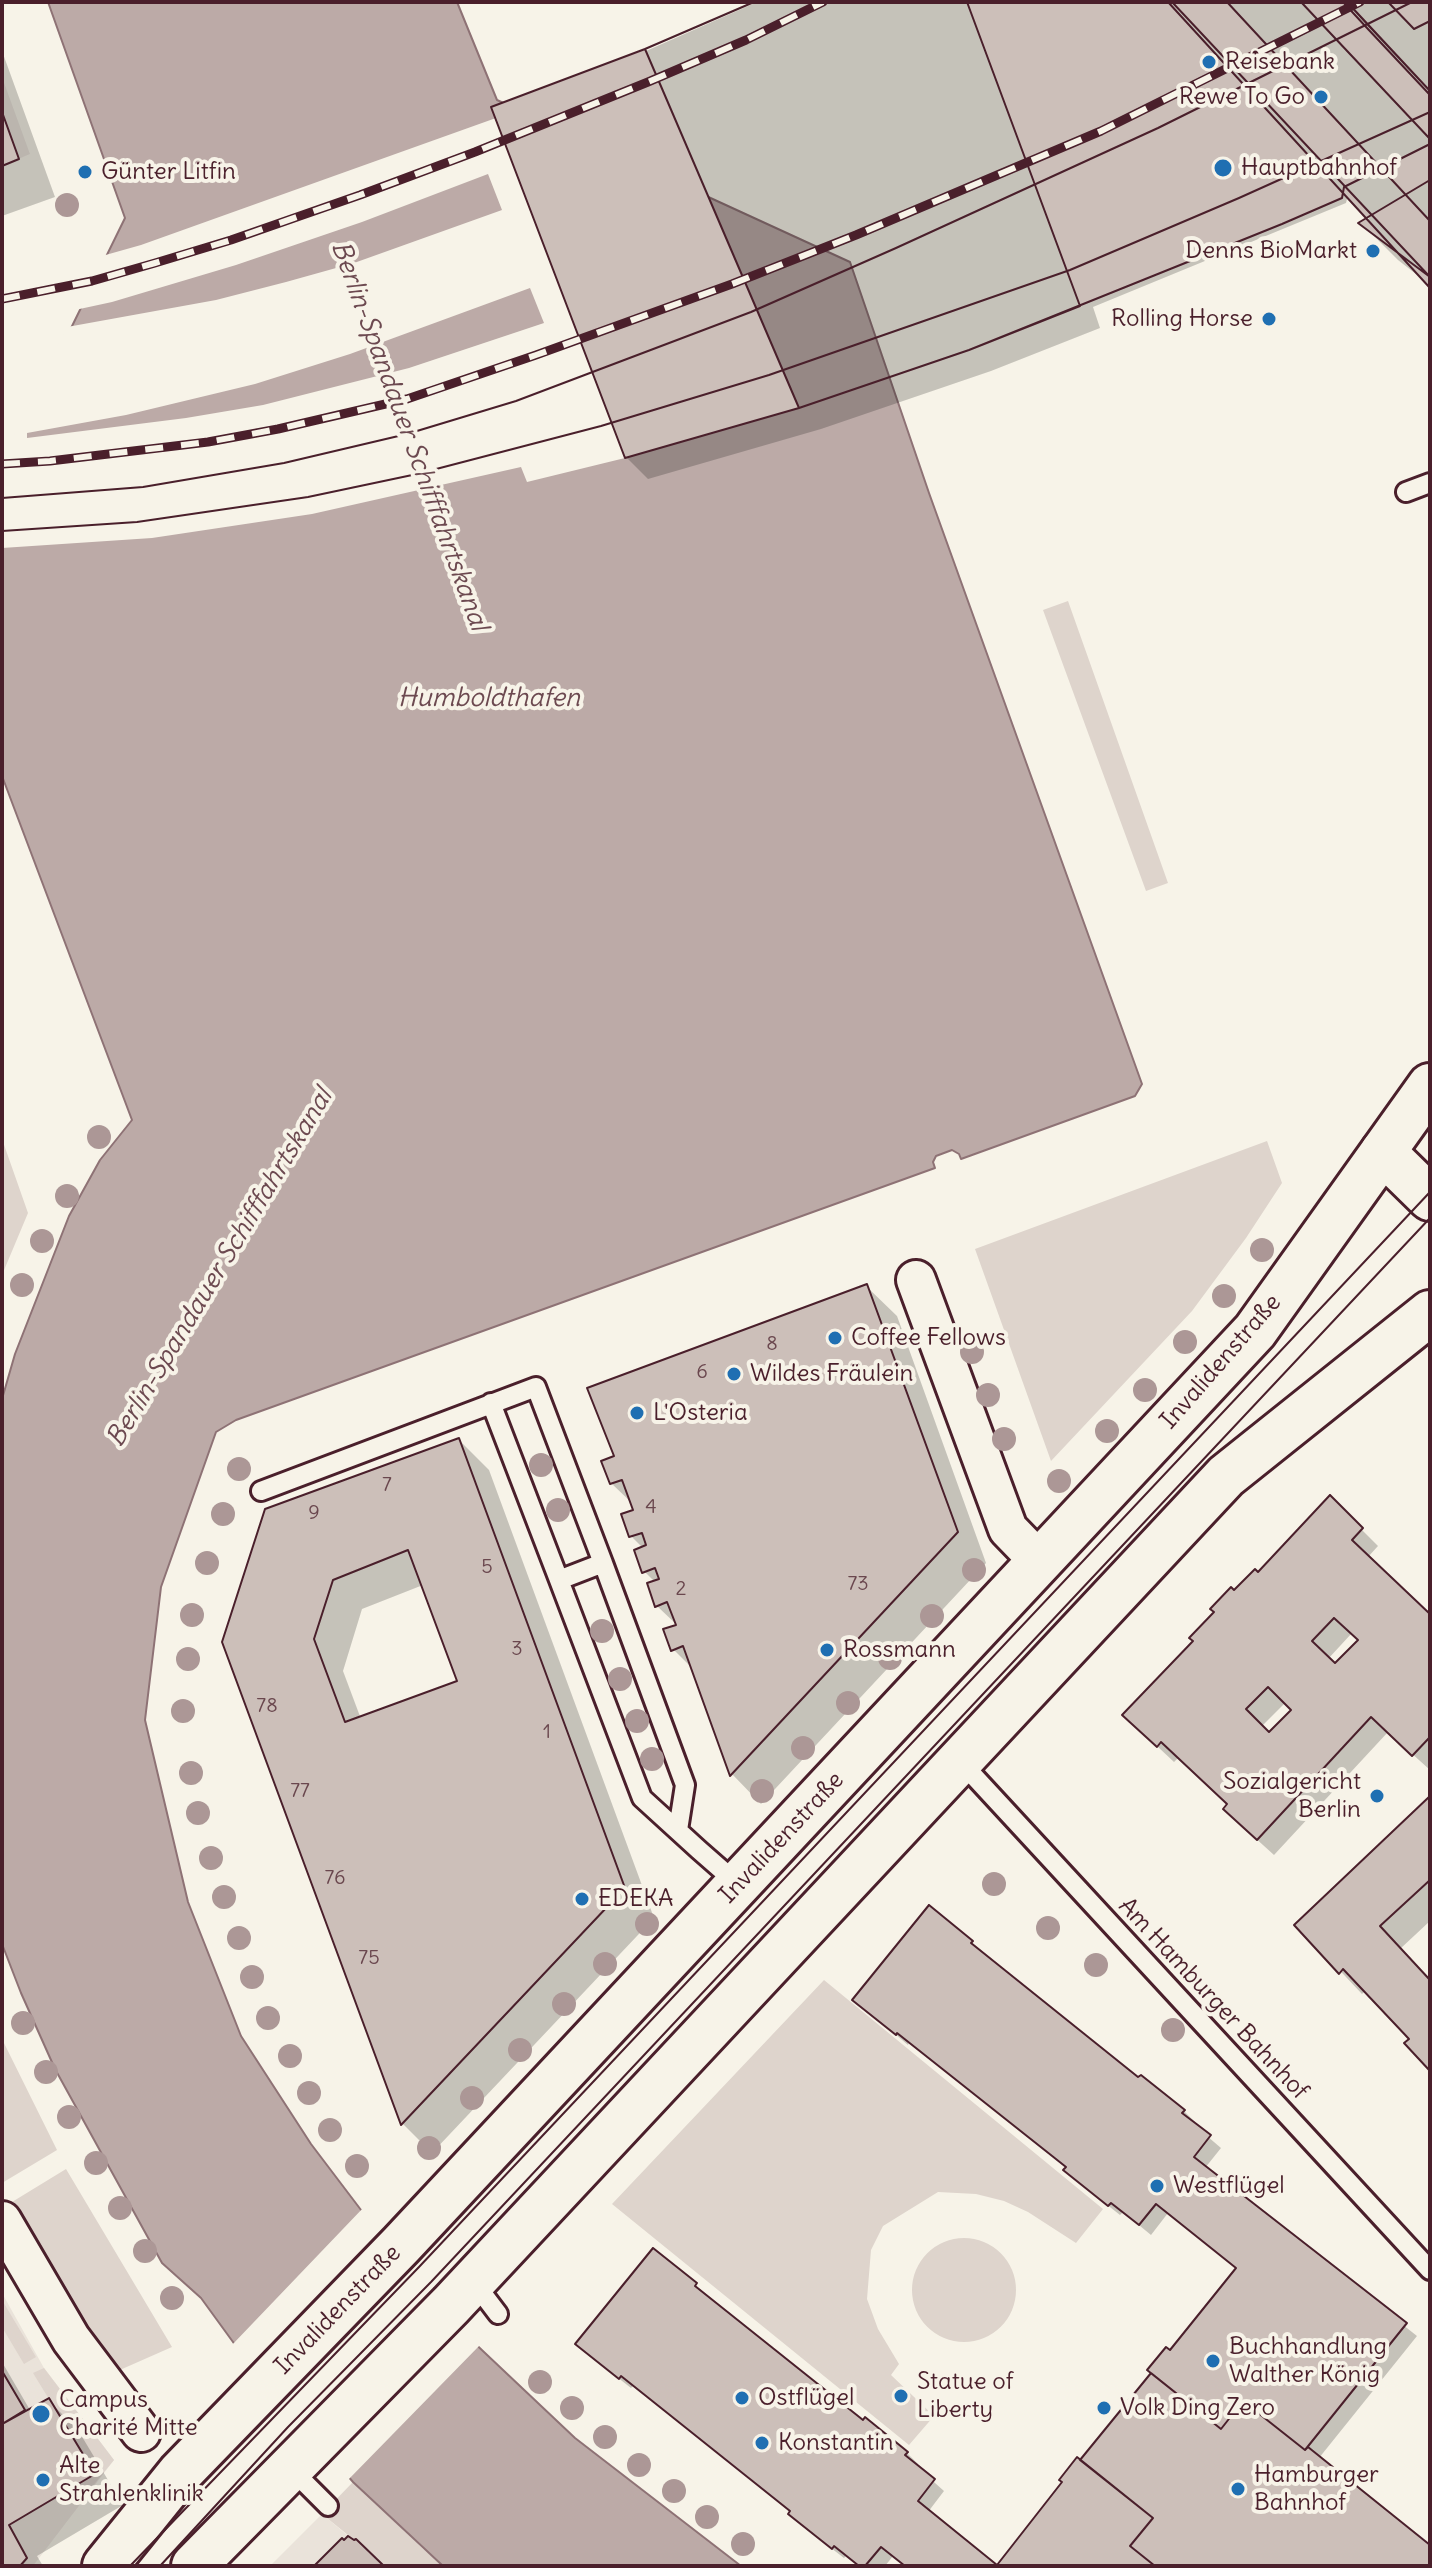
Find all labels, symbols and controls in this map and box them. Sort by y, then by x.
place label: Reisebank [1225,48,1335,76]
marker: Reisebank [1200,53,1218,71]
place label: Rewe To Go [1179,83,1305,111]
marker: Rewe To Go [1312,88,1330,106]
place label: Hauptbahnhof [1241,154,1397,182]
marker: Hauptbahnhof [1212,157,1234,179]
place label: Günter Litfin [101,158,236,186]
marker: Günter Litfin [76,163,94,181]
water label: Berlin-Spandauer Schifffahrtskanal [324,237,494,635]
place label: Denns BioMarkt [1185,237,1357,265]
marker: Denns BioMarkt [1364,242,1382,260]
place label: Rolling Horse [1111,305,1253,333]
marker: Rolling Horse [1260,310,1278,328]
water label: Humboldthafen [398,683,580,715]
water label: Berlin-Spandauer Schifffahrtskanal [101,1083,339,1453]
street label: Invalidenstraße [1155,1289,1287,1435]
place label: Coffee Fellows [851,1324,1006,1352]
marker: Coffee Fellows [826,1329,844,1347]
house number: 8 [766,1332,778,1356]
house number: 6 [696,1360,708,1384]
place label: Wildes Fräulein [750,1360,913,1388]
marker: Wildes Fräulein [725,1365,743,1383]
place label: L'Osteria [653,1399,748,1427]
marker: L'Osteria [628,1404,646,1422]
house number: 7 [382,1473,392,1497]
house number: 4 [645,1495,657,1519]
house number: 9 [308,1501,320,1525]
house number: 5 [481,1555,493,1579]
house number: 73 [847,1572,869,1596]
house number: 2 [676,1577,686,1601]
place label: Rossmann [843,1636,956,1664]
house number: 3 [511,1637,523,1661]
marker: Rossmann [818,1641,836,1659]
house number: 78 [256,1694,278,1718]
house number: 1 [543,1720,551,1744]
street label: Invalidenstraße [714,1766,850,1910]
place label: Sozialgericht Berlin [1223,1768,1361,1824]
house number: 77 [290,1779,310,1803]
marker: Sozialgericht Berlin [1368,1787,1386,1805]
house number: 76 [324,1866,346,1890]
place label: EDEKA [598,1885,673,1913]
marker: EDEKA [573,1890,591,1908]
street label: Am Hamburger Bahnhof [1112,1892,1314,2106]
house number: 75 [358,1946,380,1970]
place label: Westflügel [1173,2172,1285,2200]
marker: Westflügel [1148,2177,1166,2195]
street label: Invalidenstraße [269,2239,407,2381]
place label: Buchhandlung Walther König [1229,2333,1387,2389]
marker: Buchhandlung Walther König [1204,2352,1222,2370]
place label: Statue of Liberty [917,2368,1014,2424]
place label: Ostflügel [758,2384,854,2412]
place label: Campus Charité Mitte [59,2386,198,2442]
marker: Statue of Liberty [892,2387,910,2405]
marker: Ostflügel [733,2389,751,2407]
place label: Volk Ding Zero [1120,2394,1275,2422]
marker: Volk Ding Zero [1095,2399,1113,2417]
marker: Campus Charité Mitte [30,2403,52,2425]
place label: Konstantin [778,2429,894,2457]
marker: Konstantin [753,2434,771,2452]
place label: Alte Strahlenklinik [59,2452,204,2508]
place label: Hamburger Bahnhof [1254,2461,1379,2517]
marker: Alte Strahlenklinik [34,2471,52,2489]
marker: Hamburger Bahnhof [1229,2480,1247,2498]

